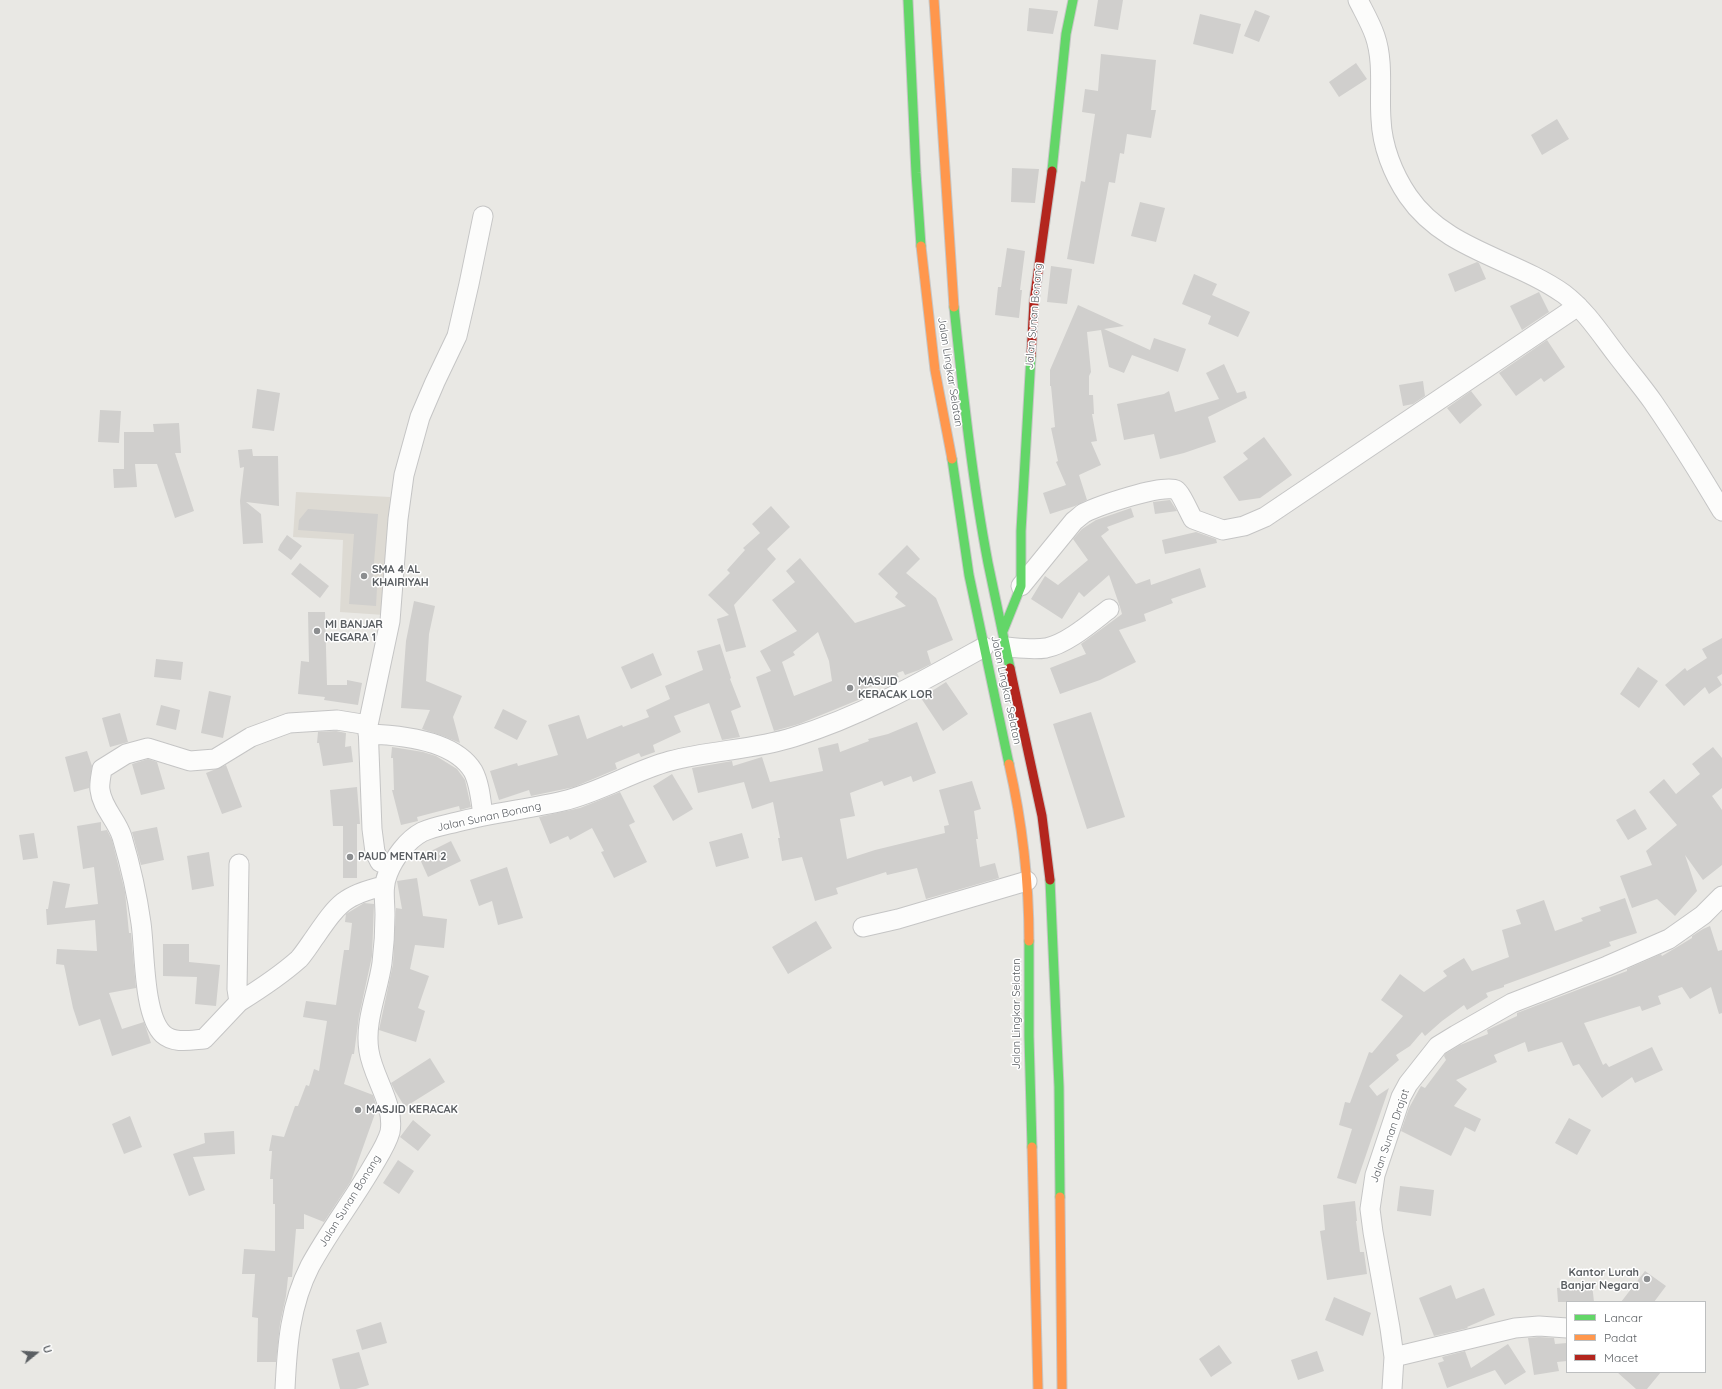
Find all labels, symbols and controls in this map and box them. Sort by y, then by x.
street label: Jalan Sunan Bonang [1023,262,1045,370]
street label: Jalan Lingkar Selatan [935,316,965,428]
place label: SMA 4 AL KHAIRIYAH [372,563,429,589]
marker: SMA 4 AL KHAIRIYAH [359,571,369,581]
place label: MI BANJAR NEGARA 1 [325,618,383,644]
marker: MI BANJAR NEGARA 1 [312,626,322,636]
street label: Jalan Lingkar Selatan [988,634,1024,746]
place label: MASJID KERACAK LOR [858,675,932,701]
marker: MASJID KERACAK LOR [845,683,855,693]
street label: Jalan Sunan Bonang [436,799,542,835]
place label: PAUD MENTARI 2 [358,850,446,864]
marker: PAUD MENTARI 2 [345,852,355,862]
street label: Jalan Lingkar Selatan [1010,958,1024,1070]
street label: Jalan Sunan Drajat [1368,1087,1412,1185]
place label: MASJID KERACAK [366,1103,458,1117]
marker: MASJID KERACAK [353,1105,363,1115]
street label: Jalan Sunan Bonang [316,1152,384,1250]
place label: Kantor Lurah Banjar Negara [1561,1266,1639,1292]
marker: Kantor Lurah Banjar Negara [1642,1274,1652,1284]
legend [1566,1301,1706,1373]
text: Lancar [1604,1310,1643,1325]
text: Padat [1604,1330,1637,1345]
north arrow [16,1333,56,1373]
text: U [40,1343,55,1355]
text: Macet [1604,1350,1638,1365]

